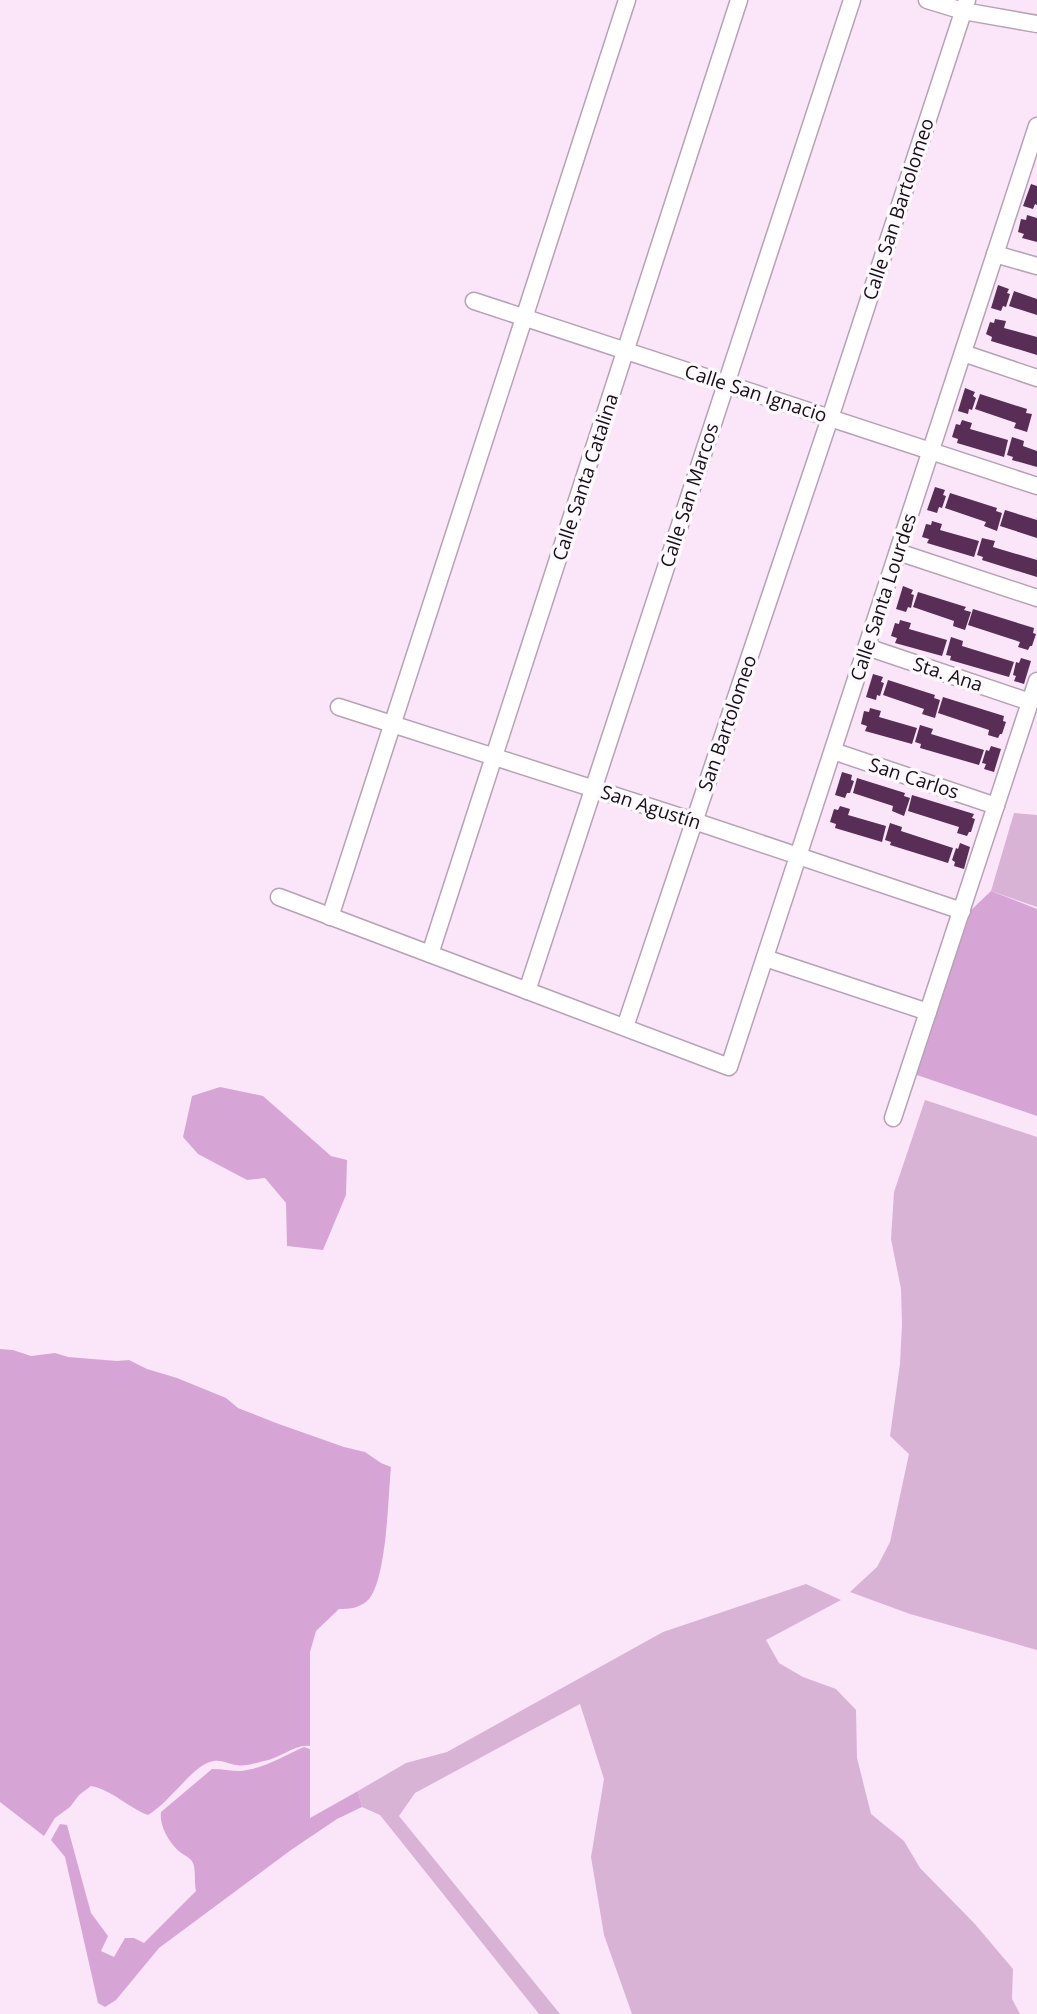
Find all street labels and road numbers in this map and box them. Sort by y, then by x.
street label: Calle San Bartolomeo [856,115,940,303]
street label: Calle San Ignacio [681,358,831,428]
street label: Calle Santa Catalina [546,390,624,564]
street label: Calle San Marcos [653,420,725,570]
street label: Calle Santa Lourdes [844,510,922,684]
street label: Sta. Ana [910,651,986,697]
street label: San Bartolomeo [692,652,762,794]
street label: San Carlos [866,751,962,805]
street label: San Agustín [598,779,704,835]

